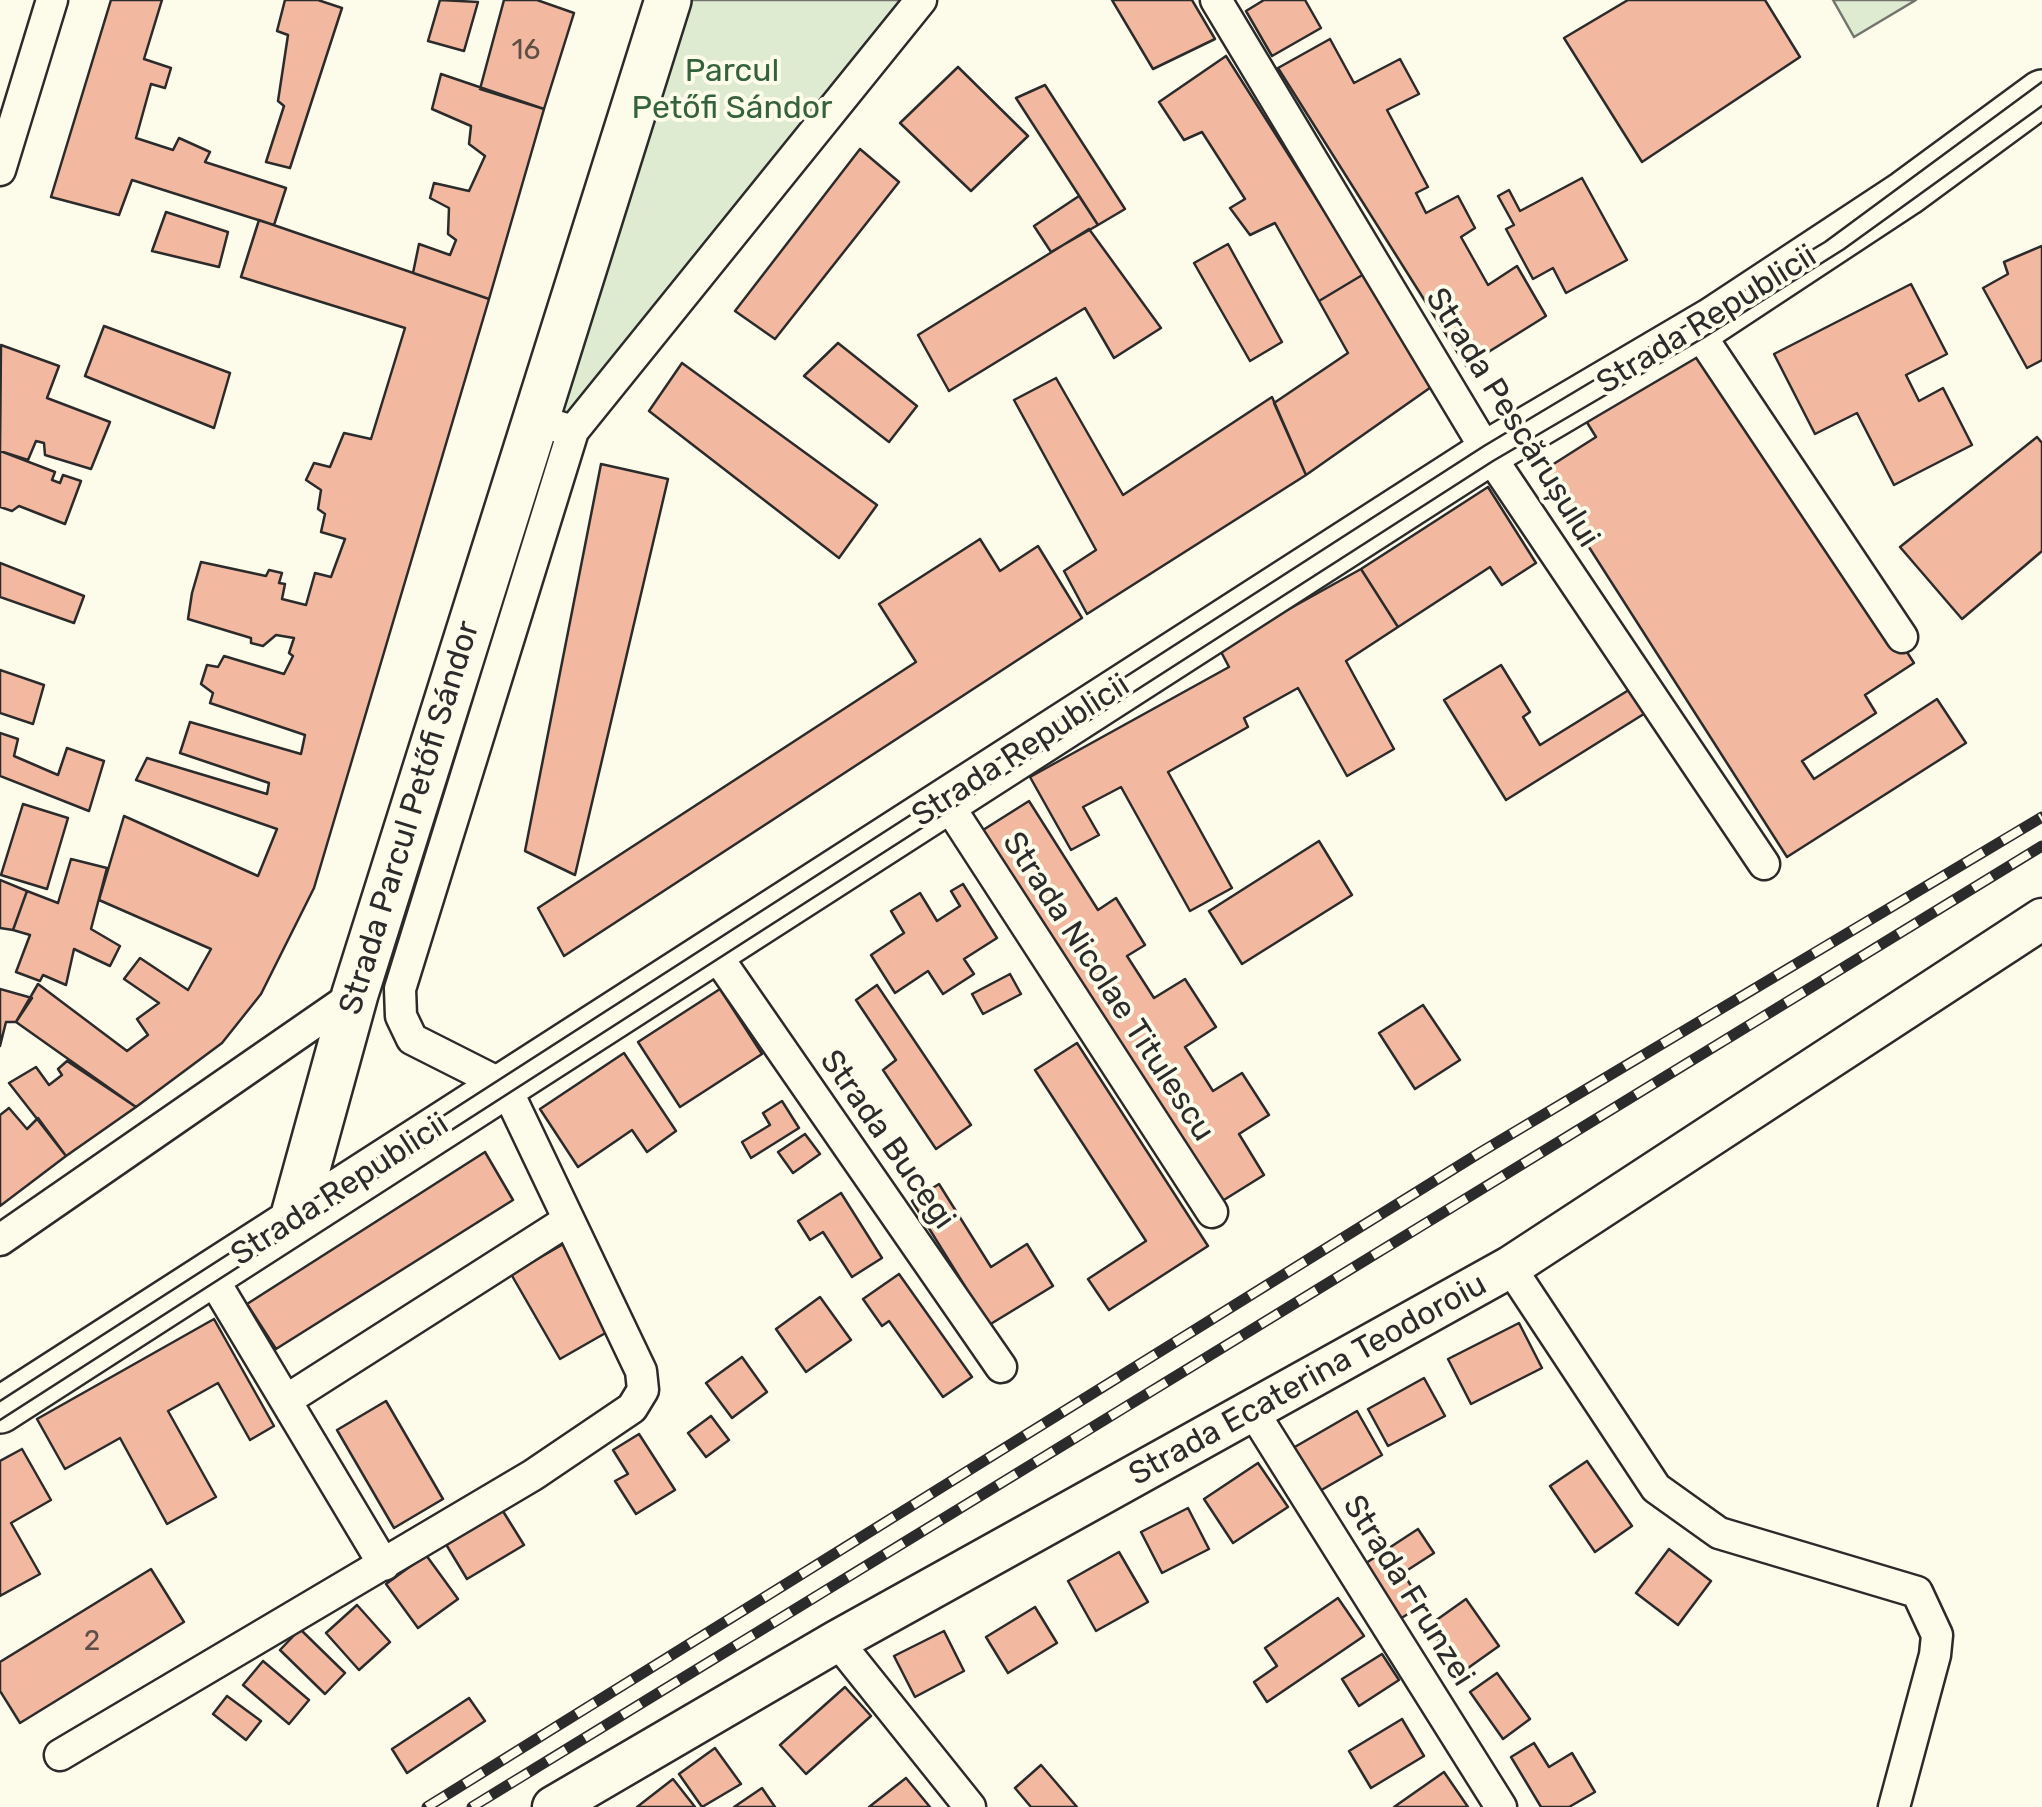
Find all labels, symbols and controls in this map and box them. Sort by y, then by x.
house number: 16 [512,34,540,68]
park label: Parcul Petőfi Sándor [632,53,832,128]
street label: Strada Republicii [1590,237,1824,403]
street label: Strada Pescărușului [1417,281,1607,555]
street label: Strada Parcul Petőfi Sándor [332,617,488,1019]
street label: Strada Republicii [905,666,1137,836]
street label: Strada Nicolae Titulescu [994,825,1222,1149]
street label: Strada Bucegi [811,1043,963,1237]
street label: Strada Republicii [224,1105,456,1275]
street label: Strada Ecaterina Teodoroiu [1123,1266,1493,1494]
street label: Strada Frunzei [1334,1489,1482,1693]
house number: 2 [84,1625,100,1659]

